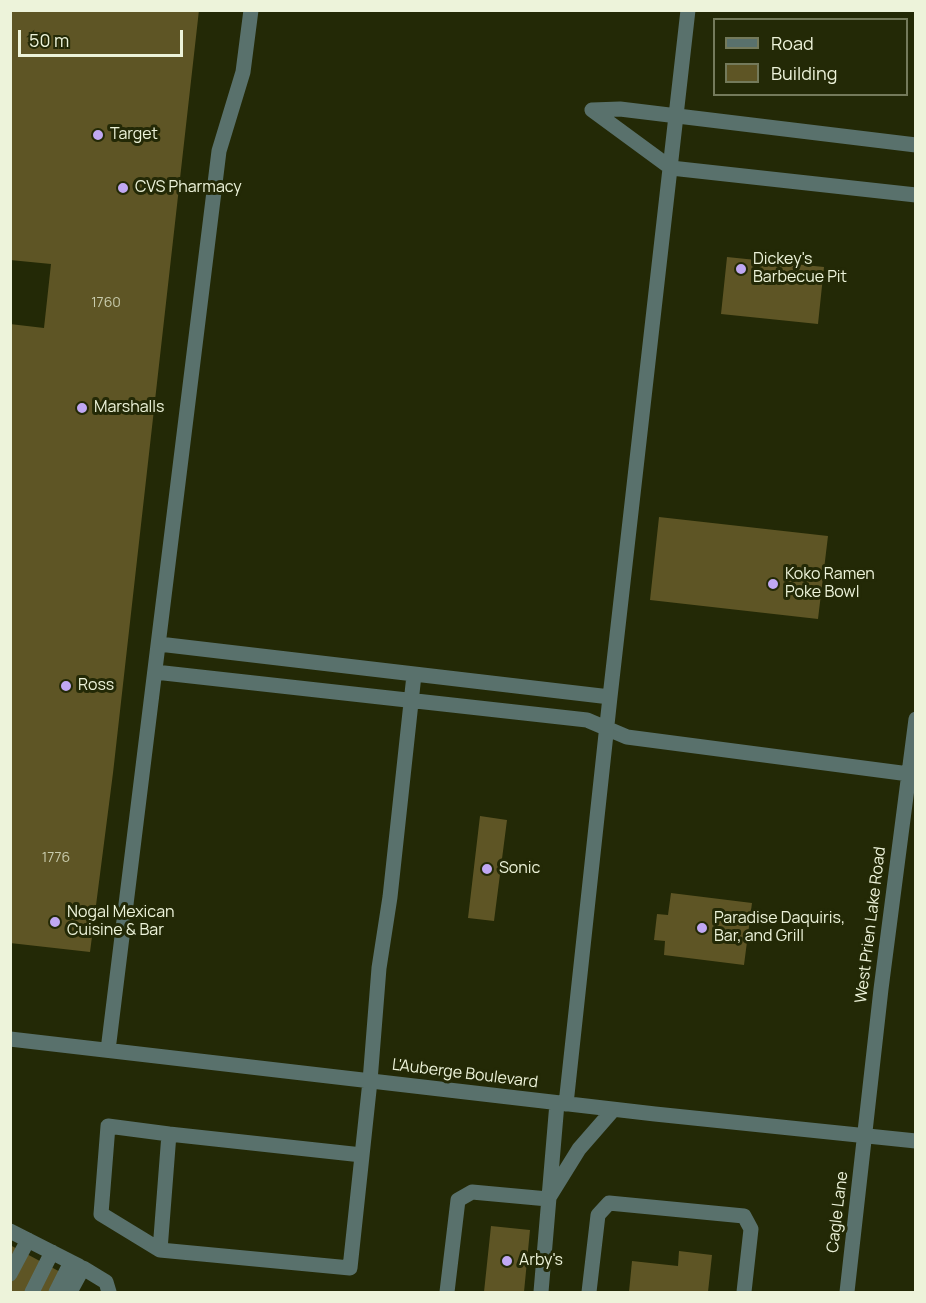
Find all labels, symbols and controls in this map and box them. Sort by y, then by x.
scale bar [21,18,186,56]
legend [713,18,908,96]
text: 50 m [29,28,69,52]
text: Road [771,31,814,55]
text: Building [771,61,837,85]
place label: Target [110,125,158,145]
marker: Target [91,128,105,142]
place label: CVS Pharmacy [135,178,242,198]
marker: CVS Pharmacy [116,181,130,195]
place label: Dickey's Barbecue Pit [753,250,847,288]
marker: Dickey's Barbecue Pit [734,262,748,276]
house number: 1760 [91,295,121,311]
place label: Marshalls [94,398,164,418]
marker: Marshalls [75,401,89,415]
place label: Koko Ramen Poke Bowl [785,565,875,603]
marker: Koko Ramen Poke Bowl [766,577,780,591]
place label: Ross [78,676,114,696]
marker: Ross [59,679,73,693]
street label: West Prien Lake Road [852,846,890,1004]
house number: 1776 [42,850,70,866]
place label: Sonic [499,859,540,879]
marker: Sonic [480,862,494,876]
place label: Nogal Mexican Cuisine & Bar [67,903,175,941]
place label: Paradise Daquiris, Bar, and Grill [714,909,845,947]
marker: Nogal Mexican Cuisine & Bar [48,915,62,929]
marker: Paradise Daquiris, Bar, and Grill [695,921,709,935]
street label: L'Auberge Boulevard [391,1056,539,1092]
street label: Cagle Lane [823,1170,853,1254]
place label: Arby's [519,1251,563,1271]
marker: Arby's [500,1254,514,1268]

